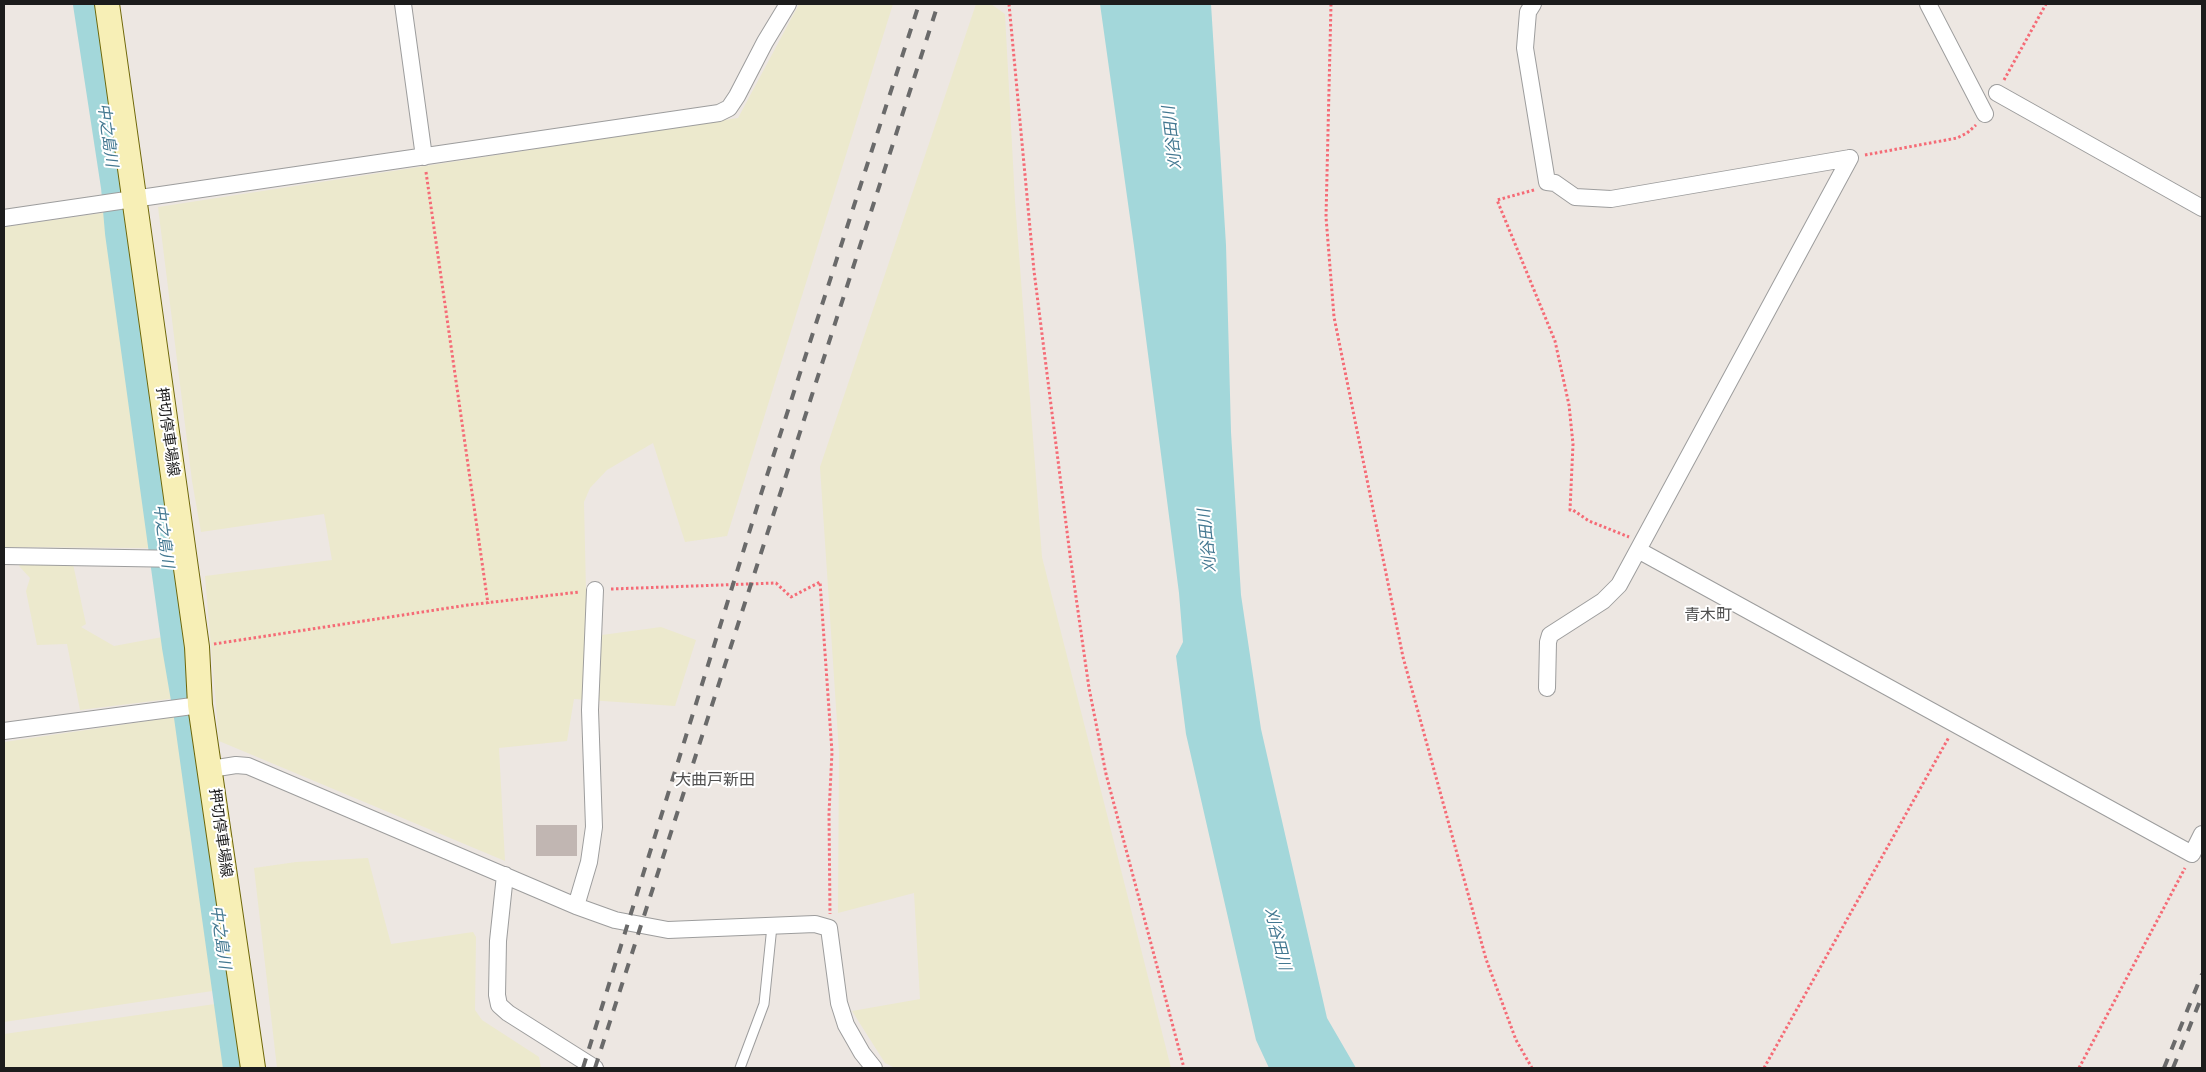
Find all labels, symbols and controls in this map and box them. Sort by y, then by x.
water label: 中之島川 [93,102,121,168]
water label: 刈谷田川 [1160,105,1186,171]
street label: 押切停車場線 [152,386,182,478]
water label: 中之島川 [149,503,177,569]
water label: 刈谷田川 [1195,508,1221,574]
district label: 青木町 [1684,606,1732,626]
district label: 大曲戸新田 [675,771,755,791]
street label: 押切停車場線 [205,787,235,879]
water label: 中之島川 [206,904,234,970]
water label: 刈谷田川 [1260,906,1294,972]

